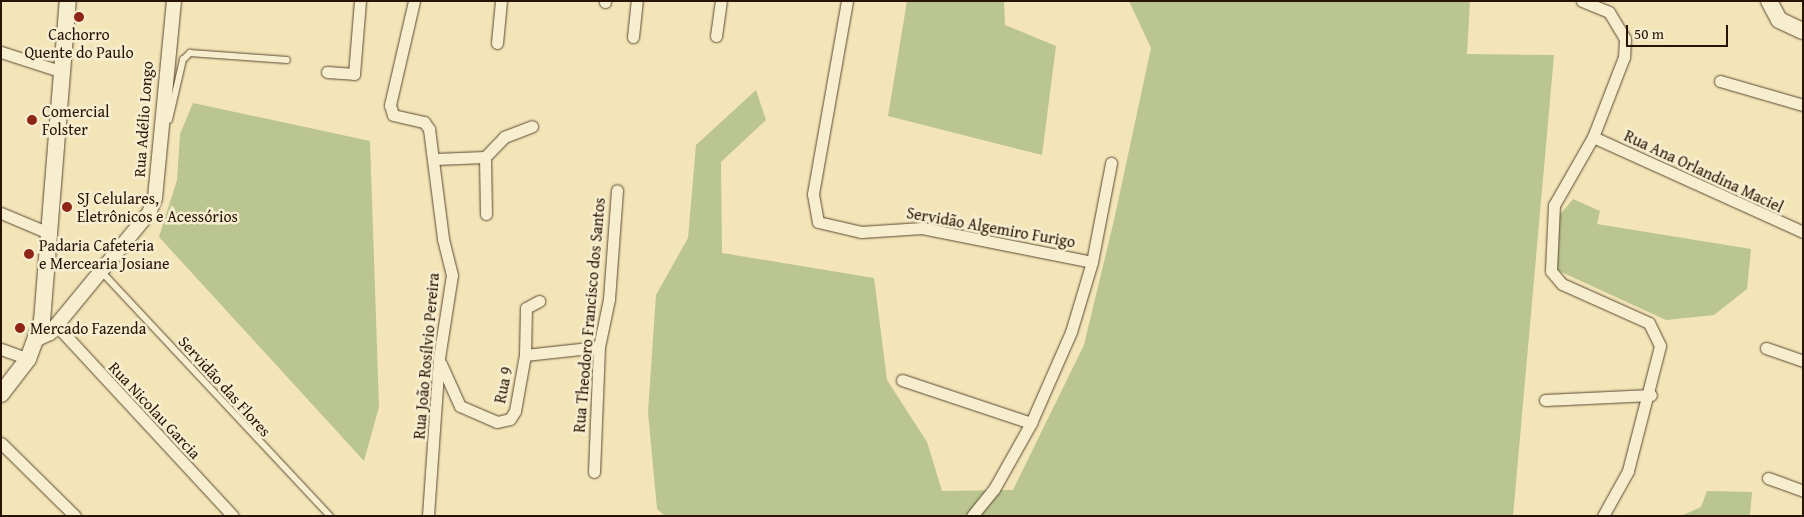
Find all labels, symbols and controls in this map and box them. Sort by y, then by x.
marker: Cachorro Quente do Paulo [73,11,85,23]
scale bar [1629,15,1732,47]
text: 50 m [1634,23,1664,44]
place label: Cachorro Quente do Paulo [24,24,134,62]
street label: Rua Adélio Longo [129,60,157,178]
place label: Comercial Folster [42,101,109,139]
marker: Comercial Folster [26,114,38,126]
street label: Rua Ana Orlandina Maciel [1621,126,1787,216]
place label: SJ Celulares, Eletrônicos e Acessórios [77,188,238,226]
street label: Rua Theodoro Francisco dos Santos [569,197,609,433]
marker: SJ Celulares, Eletrônicos e Acessórios [61,201,73,213]
street label: Servidão Algemiro Furigo [905,203,1077,251]
place label: Padaria Cafeteria e Mercearia Josiane [39,235,169,273]
marker: Padaria Cafeteria e Mercearia Josiane [23,248,35,260]
street label: Rua João Rosílvio Pereira [409,272,443,440]
place label: Mercado Fazenda [30,318,146,338]
marker: Mercado Fazenda [14,322,26,334]
street label: Servidão das Flores [175,332,275,440]
street label: Rua Nicolau Garcia [105,357,205,463]
street label: Rua 9 [490,365,516,405]

